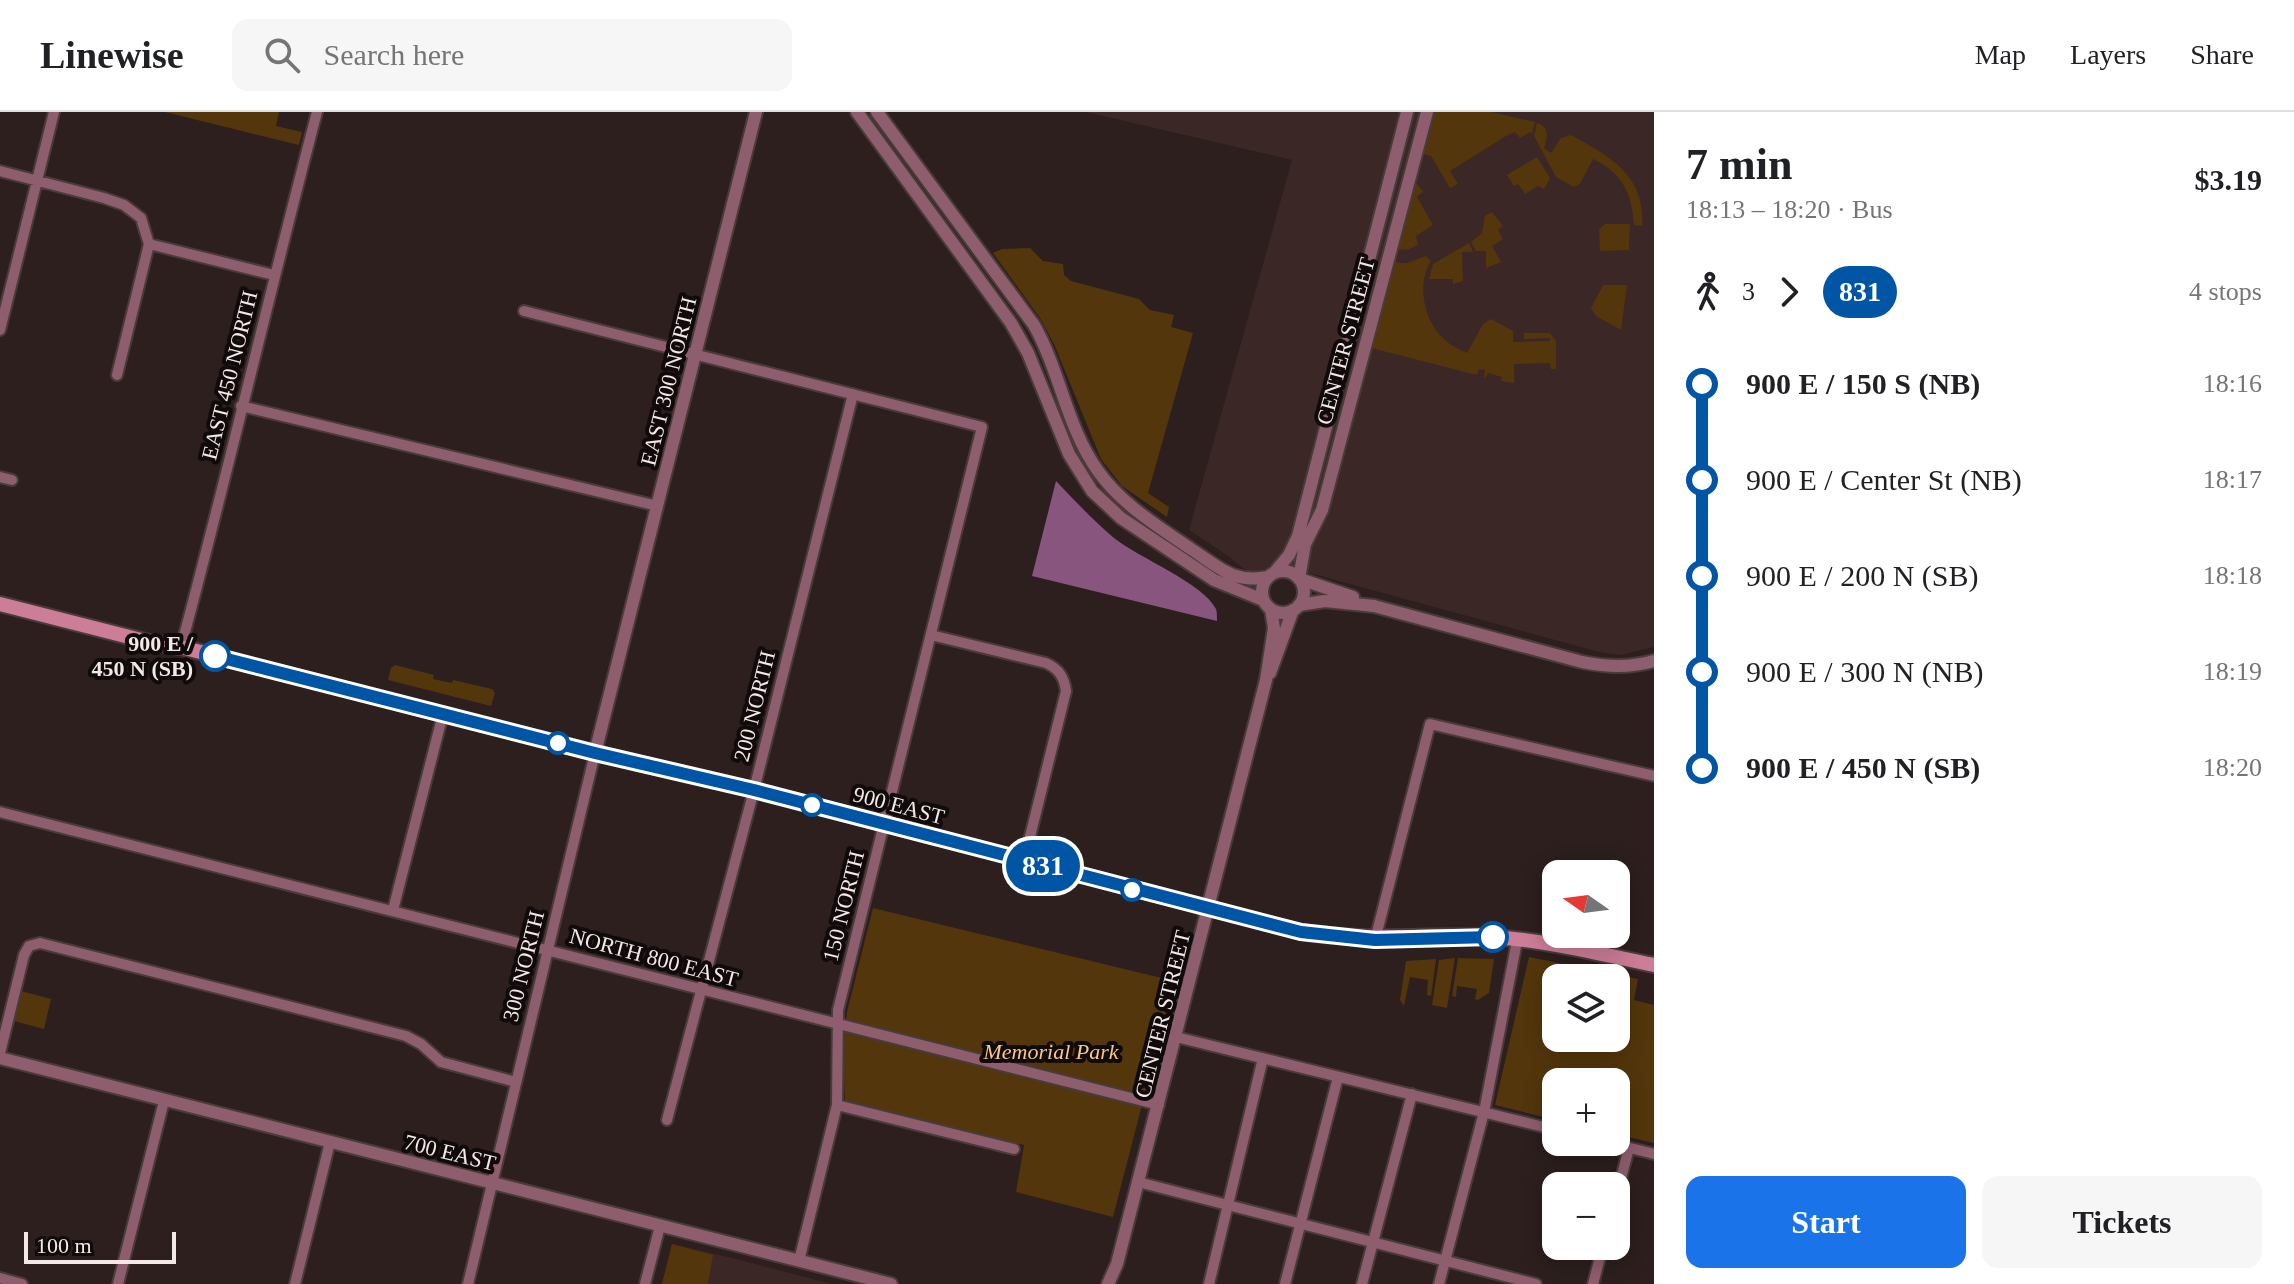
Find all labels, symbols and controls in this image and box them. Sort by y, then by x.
search box [232,19,792,91]
icon: search [260,33,304,77]
text: Linewise [40,34,184,76]
text: Search here [324,38,464,71]
text: Map [1975,39,2026,70]
text: Layers [2070,39,2146,70]
text: Share [2190,39,2254,70]
text: 7 min [1686,140,1792,189]
text: $3.19 [2195,163,2262,196]
text: 18:13 – 18:20 · Bus [1686,195,1893,224]
street label: CENTER STREET [1311,254,1380,427]
icon: walk [1686,270,1730,314]
icon: forward [1767,270,1811,314]
text: 831 [1839,276,1881,307]
text: 3 [1742,277,1755,306]
text: 4 stops [2189,277,2262,306]
street label: EAST 450 NORTH [196,288,263,462]
street label: EAST 300 NORTH [635,294,702,468]
text: 900 E / 150 S (NB) [1746,367,1980,400]
text: 18:16 [2203,369,2262,398]
text: 900 E / Center St (NB) [1746,463,2022,496]
text: 18:17 [2203,465,2262,494]
text: 900 E / 200 N (SB) [1746,559,1979,592]
text: 18:18 [2203,561,2262,590]
place label: 900 E / 450 N (SB) [92,631,194,681]
marker: 900 E / 450 N (SB) [200,641,230,671]
street label: 200 NORTH [729,648,780,764]
text: 900 E / 300 N (NB) [1746,655,1983,688]
text: 18:19 [2203,657,2262,686]
unlabelled marker [547,732,569,754]
text: 900 E / 450 N (SB) [1746,751,1980,784]
text: 18:20 [2203,753,2262,782]
street label: 900 EAST [850,781,948,830]
unlabelled marker [801,794,823,816]
line badge: 831 [997,840,1089,892]
street label: 150 NORTH [818,848,869,964]
text: 831 [1022,850,1064,881]
north arrow [1542,860,1630,948]
map controls [1542,860,1630,1260]
unlabelled marker [1121,879,1143,901]
street label: 300 NORTH [498,908,549,1024]
unlabelled marker [1478,922,1508,952]
street label: NORTH 800 EAST [567,923,741,992]
street label: CENTER STREET [1130,927,1196,1100]
button: layers [1542,964,1630,1052]
park label: Memorial Park [982,1039,1120,1064]
button: + [1542,1068,1630,1156]
street label: 700 EAST [401,1129,499,1176]
button: − [1542,1172,1630,1260]
button: Start [1686,1176,1966,1268]
button: Tickets [1982,1176,2262,1268]
scale bar [24,1228,176,1264]
text: 100 m [36,1233,92,1258]

